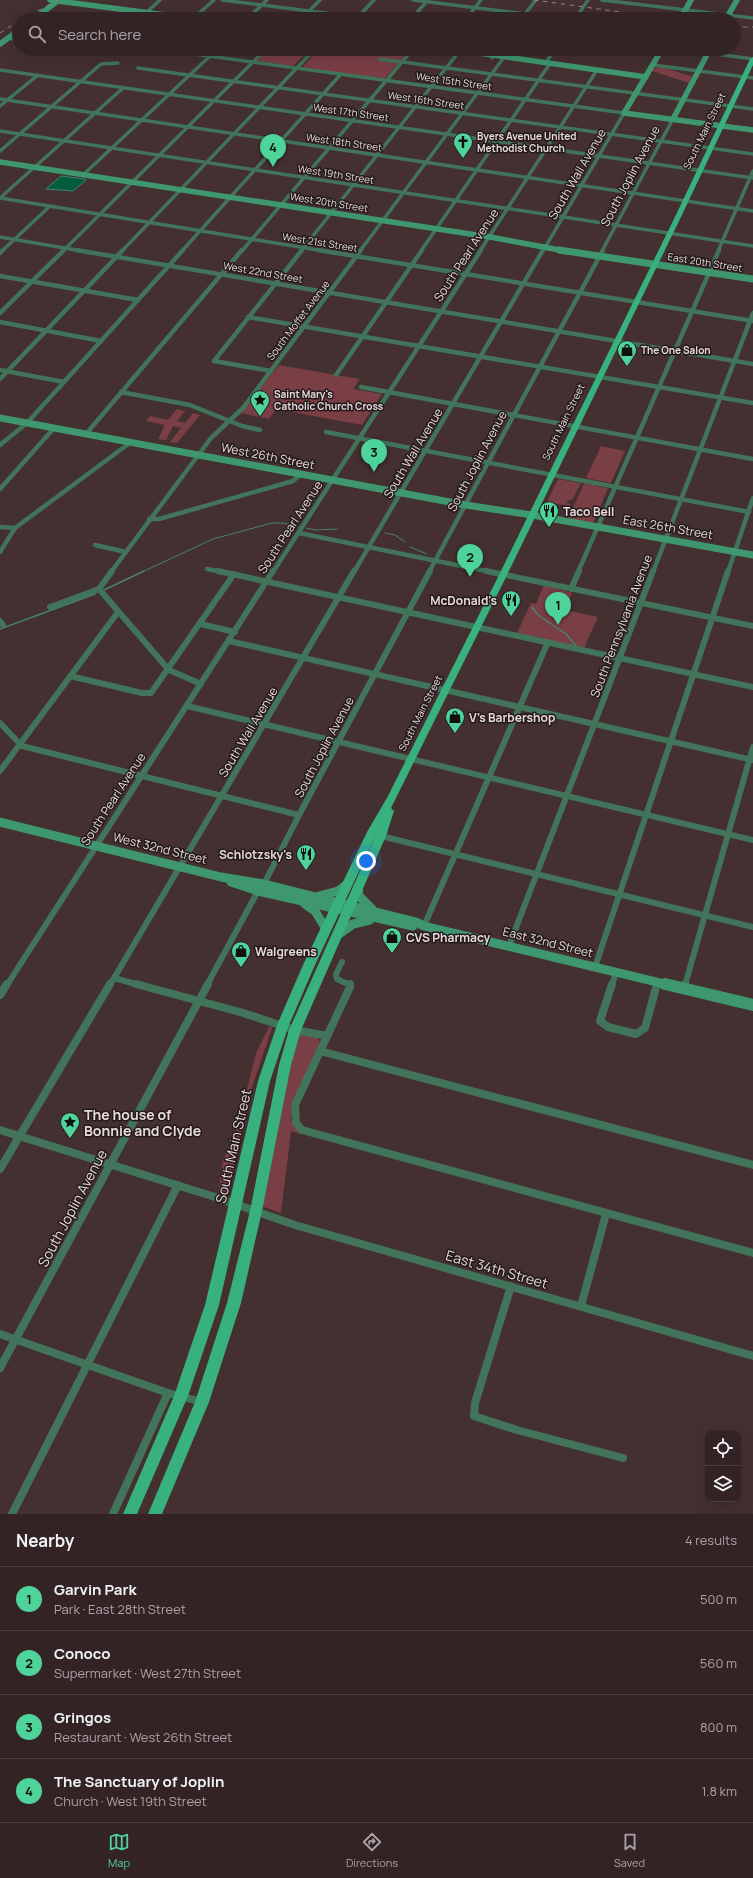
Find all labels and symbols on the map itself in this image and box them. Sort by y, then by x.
street label: West 15th Street [415,69,493,93]
street label: West 16th Street [387,88,465,112]
street label: South Main Street [679,90,729,172]
street label: West 17th Street [312,100,390,124]
street label: South Joplin Avenue [596,123,664,229]
street label: South Wall Avenue [544,125,610,223]
place label: Byers Avenue United Methodist Church [477,129,576,155]
street label: West 18th Street [305,130,383,154]
church icon: Byers Avenue United Methodist Church [452,131,474,159]
pin: 4 [260,134,286,167]
street label: West 19th Street [297,161,375,187]
street label: West 20th Street [289,189,369,215]
street label: South Pearl Avenue [430,205,502,305]
street label: West 21st Street [281,229,359,255]
street label: East 20th Street [667,249,743,275]
street label: West 22nd Street [222,258,304,286]
street label: South Moffet Avenue [263,277,333,363]
shop icon: The One Salon [616,339,638,367]
place label: The One Salon [641,343,711,357]
street label: South Main Street [538,381,588,463]
place label: Saint Mary's Catholic Church Cross [274,387,384,413]
place icon: Saint Mary's Catholic Church Cross [249,389,271,417]
street label: South Wall Avenue [379,405,447,501]
street label: South Joplin Avenue [443,408,511,514]
street label: West 26th Street [220,439,316,473]
pin: 3 [361,439,387,472]
street label: South Pearl Avenue [254,477,326,577]
restaurant icon: Taco Bell [538,500,560,528]
place label: Taco Bell [563,503,614,520]
street label: East 26th Street [622,511,714,543]
pin: 2 [457,544,483,577]
street label: South Pennsylvania Avenue [586,552,656,700]
restaurant icon: McDonald's [500,589,522,617]
place label: McDonald's [430,592,497,609]
pin: 1 [545,592,571,625]
street label: South Main Street [395,673,445,753]
street label: South Wall Avenue [214,684,282,780]
street label: South Joplin Avenue [290,694,358,800]
shop icon: V's Barbershop [444,706,466,734]
place label: V's Barbershop [469,709,555,726]
street label: South Pearl Avenue [77,749,149,849]
street label: West 32nd Street [111,828,209,868]
restaurant icon: Schlotzsky's [295,843,317,871]
place label: Schlotzsky's [219,846,293,863]
your location [356,851,376,871]
street label: East 32nd Street [501,923,595,961]
shop icon: CVS Pharmacy [381,926,403,954]
place label: CVS Pharmacy [406,929,491,946]
shop icon: Walgreens [230,940,252,968]
place label: Walgreens [255,943,317,960]
street label: South Main Street [211,1086,256,1205]
place label: The house of Bonnie and Clyde [84,1105,201,1140]
place icon: The house of Bonnie and Clyde [59,1111,81,1139]
street label: South Joplin Avenue [33,1146,111,1270]
street label: East 34th Street [444,1245,551,1293]

